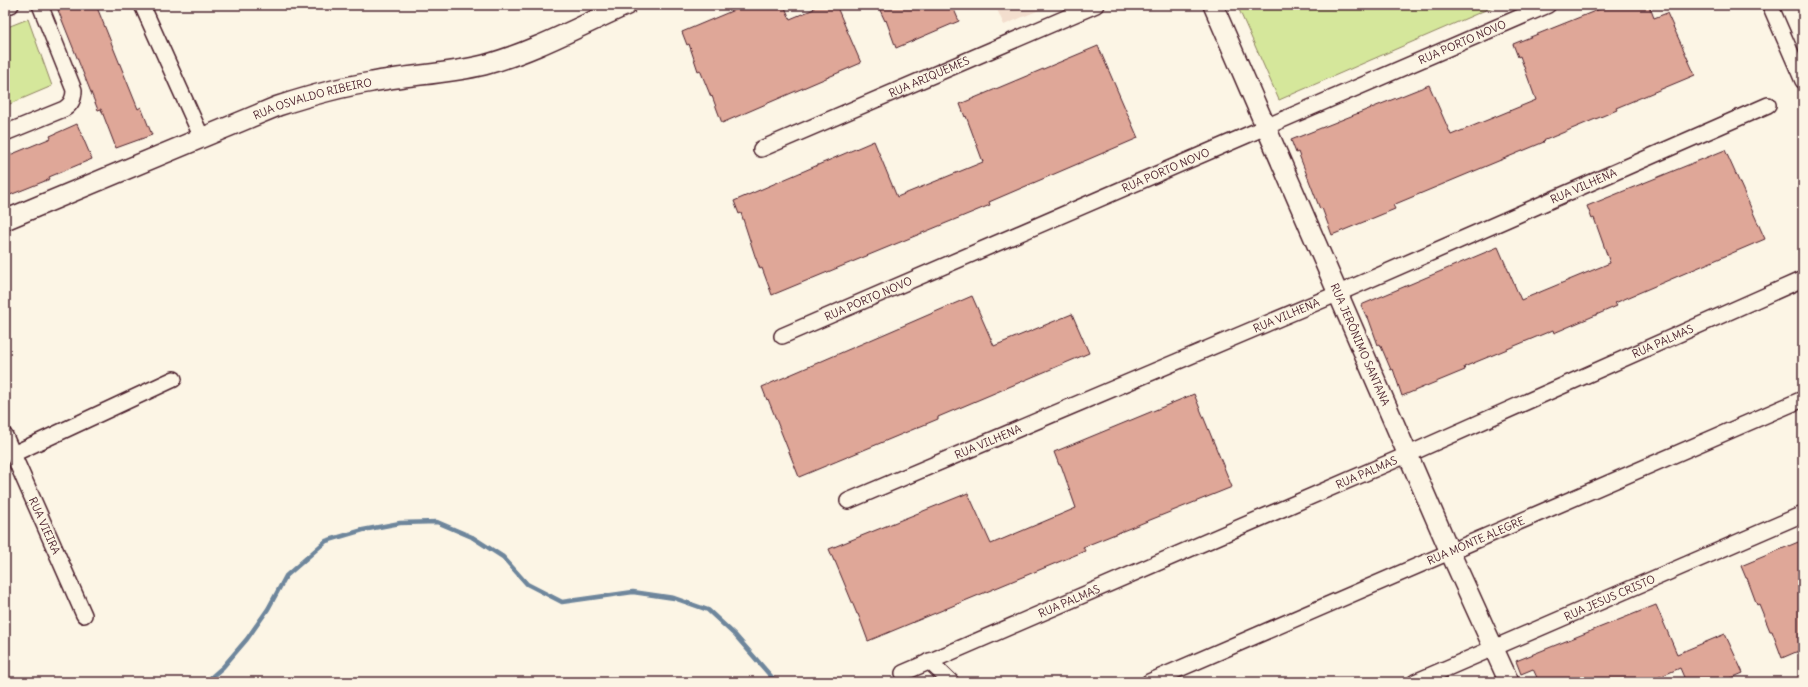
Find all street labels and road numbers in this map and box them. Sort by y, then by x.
street label: RUA PORTO NOVO [1416,17,1508,67]
street label: RUA ARIQUEMES [887,53,972,100]
street label: RUA OSVALDO RIBEIRO [251,75,373,123]
street label: RUA PORTO NOVO [1120,145,1212,195]
street label: RUA VILHENA [1548,165,1619,207]
street label: RUA PORTO NOVO [822,274,914,324]
street label: RUA JERÔNIMO SANTANA [1327,281,1393,408]
street label: RUA VILHENA [1251,295,1322,336]
street label: RUA PALMAS [1630,322,1696,361]
street label: RUA VILHENA [953,421,1023,462]
street label: RUA PALMAS [1334,453,1399,492]
street label: RUA VIEIRA [26,495,63,556]
street label: RUA MONTE ALEGRE [1425,513,1527,568]
street label: RUA JESUS CRISTO [1562,572,1657,624]
street label: RUA PALMAS [1036,582,1102,621]

